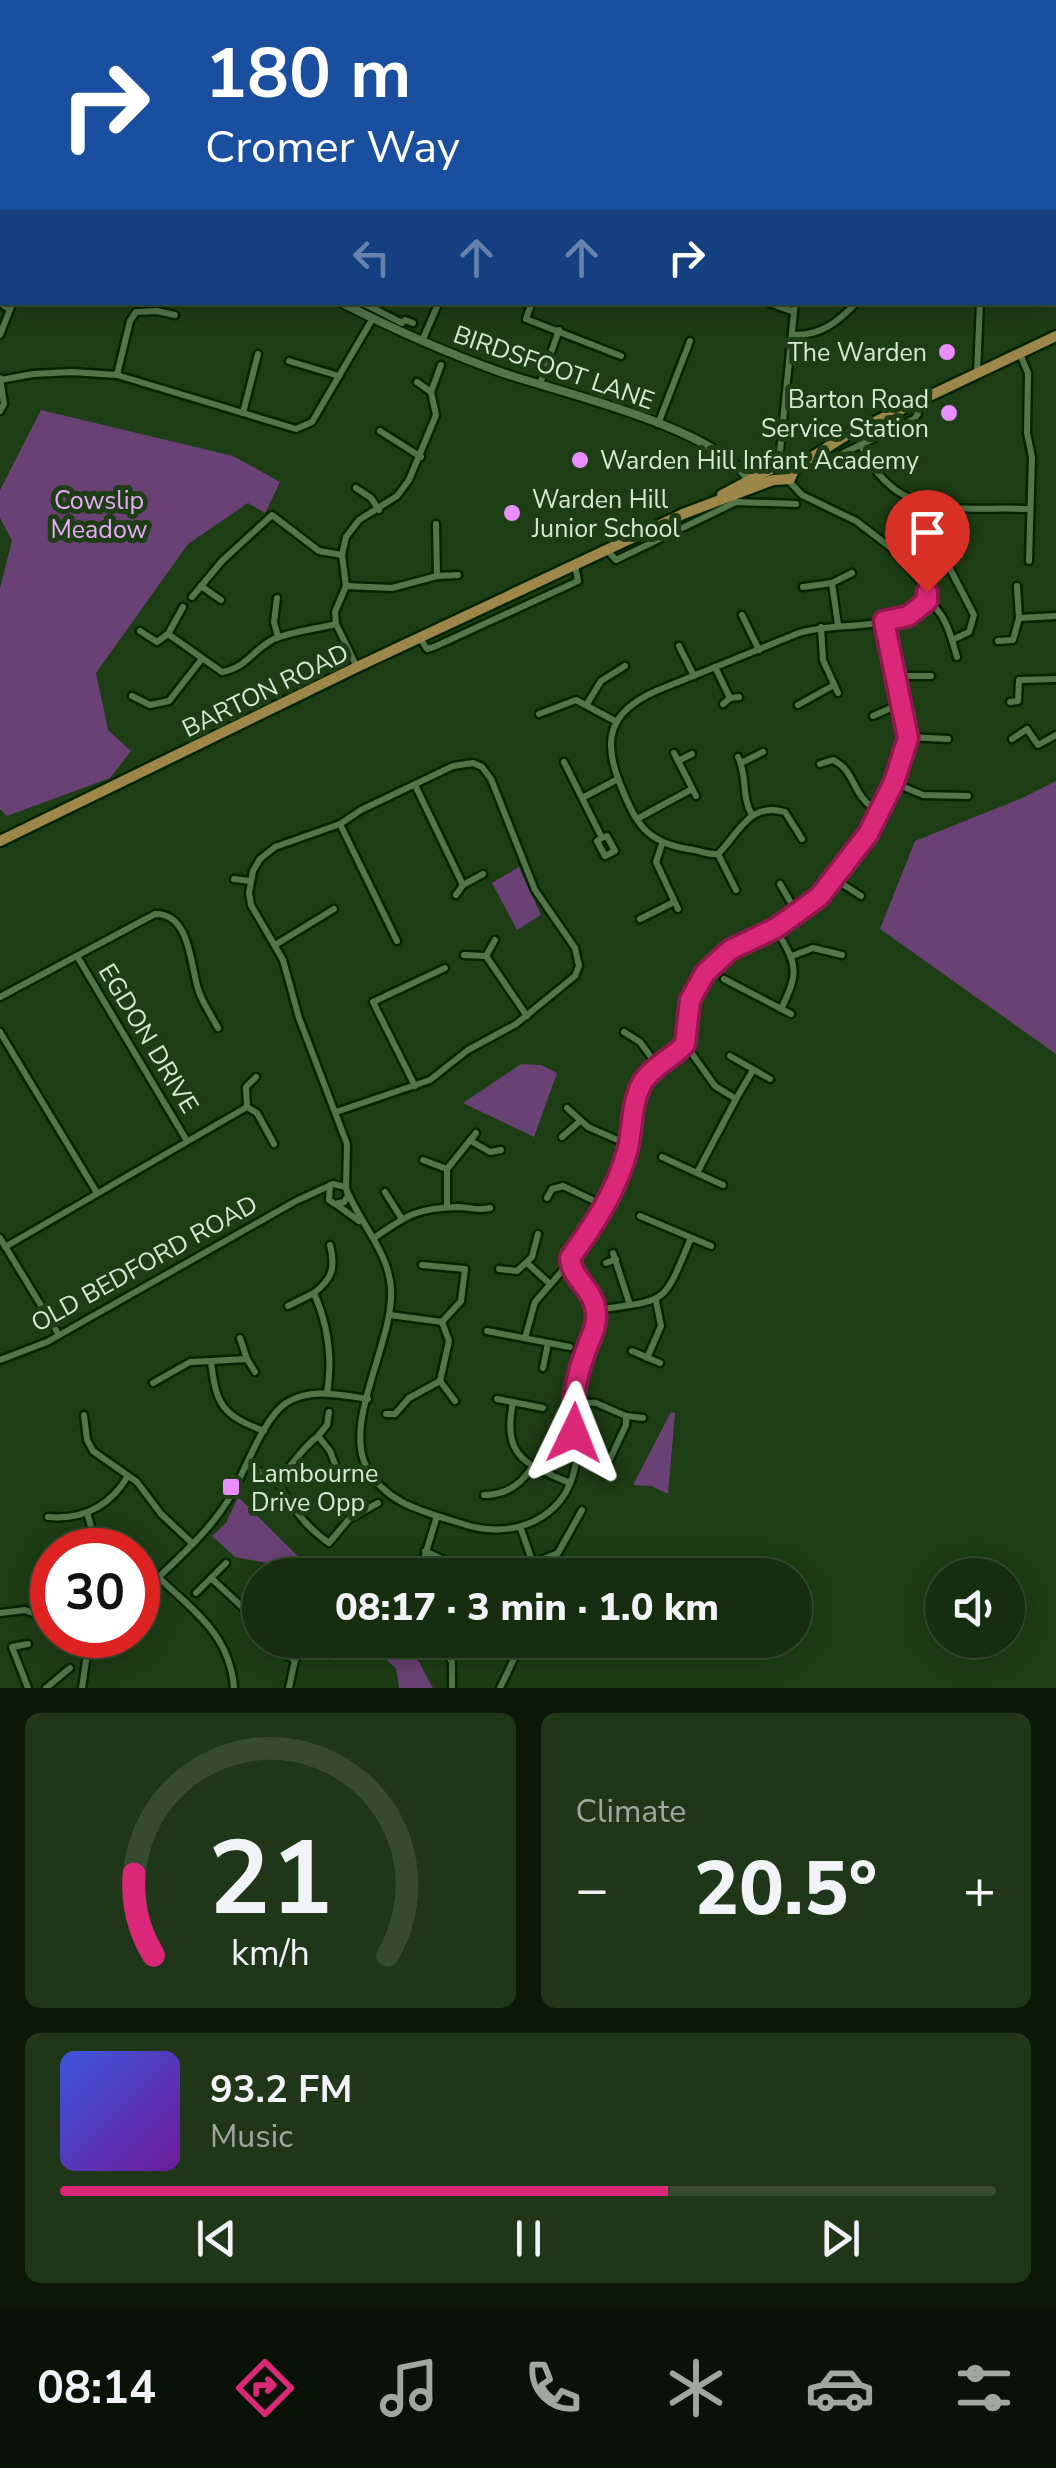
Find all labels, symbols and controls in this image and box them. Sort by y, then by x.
text: 180 m [205,26,411,122]
icon: right [40,40,170,170]
text: Cromer Way [205,117,460,178]
icon: left [344,230,399,285]
icon: ahead [449,230,504,285]
icon: ahead [554,230,609,285]
icon: right [659,230,714,285]
street label: BIRDSFOOT LANE [449,318,659,418]
place label: The Warden [788,336,927,370]
marker: The Warden [936,341,958,363]
place label: Barton Road Service Station [761,383,929,446]
marker: Barton Road Service Station [938,402,960,424]
place label: Warden Hill Infant Academy [600,444,919,478]
marker: Warden Hill Infant Academy [569,449,591,471]
place label: Warden Hill Junior School [531,483,680,546]
park label: Cowslip Meadow [50,484,148,547]
pin [885,490,970,593]
marker: Warden Hill Junior School [501,502,523,524]
icon: arrive [900,505,955,560]
street label: BARTON ROAD [176,636,354,746]
street label: EGDON DRIVE [90,957,206,1120]
street label: OLD BEDFORD ROAD [25,1187,264,1340]
position arrow [522,1381,626,1485]
place label: Lambourne Drive Opp [251,1457,378,1520]
marker: Lambourne Drive Opp [220,1476,242,1498]
speed limit sign: 30 [30,1528,160,1658]
map controls [925,1558,1025,1658]
button: sound [925,1558,1025,1658]
text: 08:17 · 3 min · 1.0 km [335,1582,719,1633]
text: Climate [576,1790,686,1833]
text: 21 [208,1808,333,1950]
text: 20.5° [694,1838,877,1940]
text: − [576,1852,609,1927]
text: + [963,1852,996,1927]
text: km/h [231,1929,310,1978]
text: 93.2 FM [210,2064,352,2115]
text: Music [210,2115,293,2158]
icon: previous [189,2211,244,2266]
icon: pause [501,2211,556,2266]
icon: next [813,2211,868,2266]
icon: directions [230,2353,300,2423]
icon: music [374,2353,444,2423]
icon: phone [518,2353,588,2423]
icon: climate [661,2353,731,2423]
icon: car [805,2353,875,2423]
icon: filters [949,2353,1019,2423]
text: 08:14 [37,2358,156,2419]

